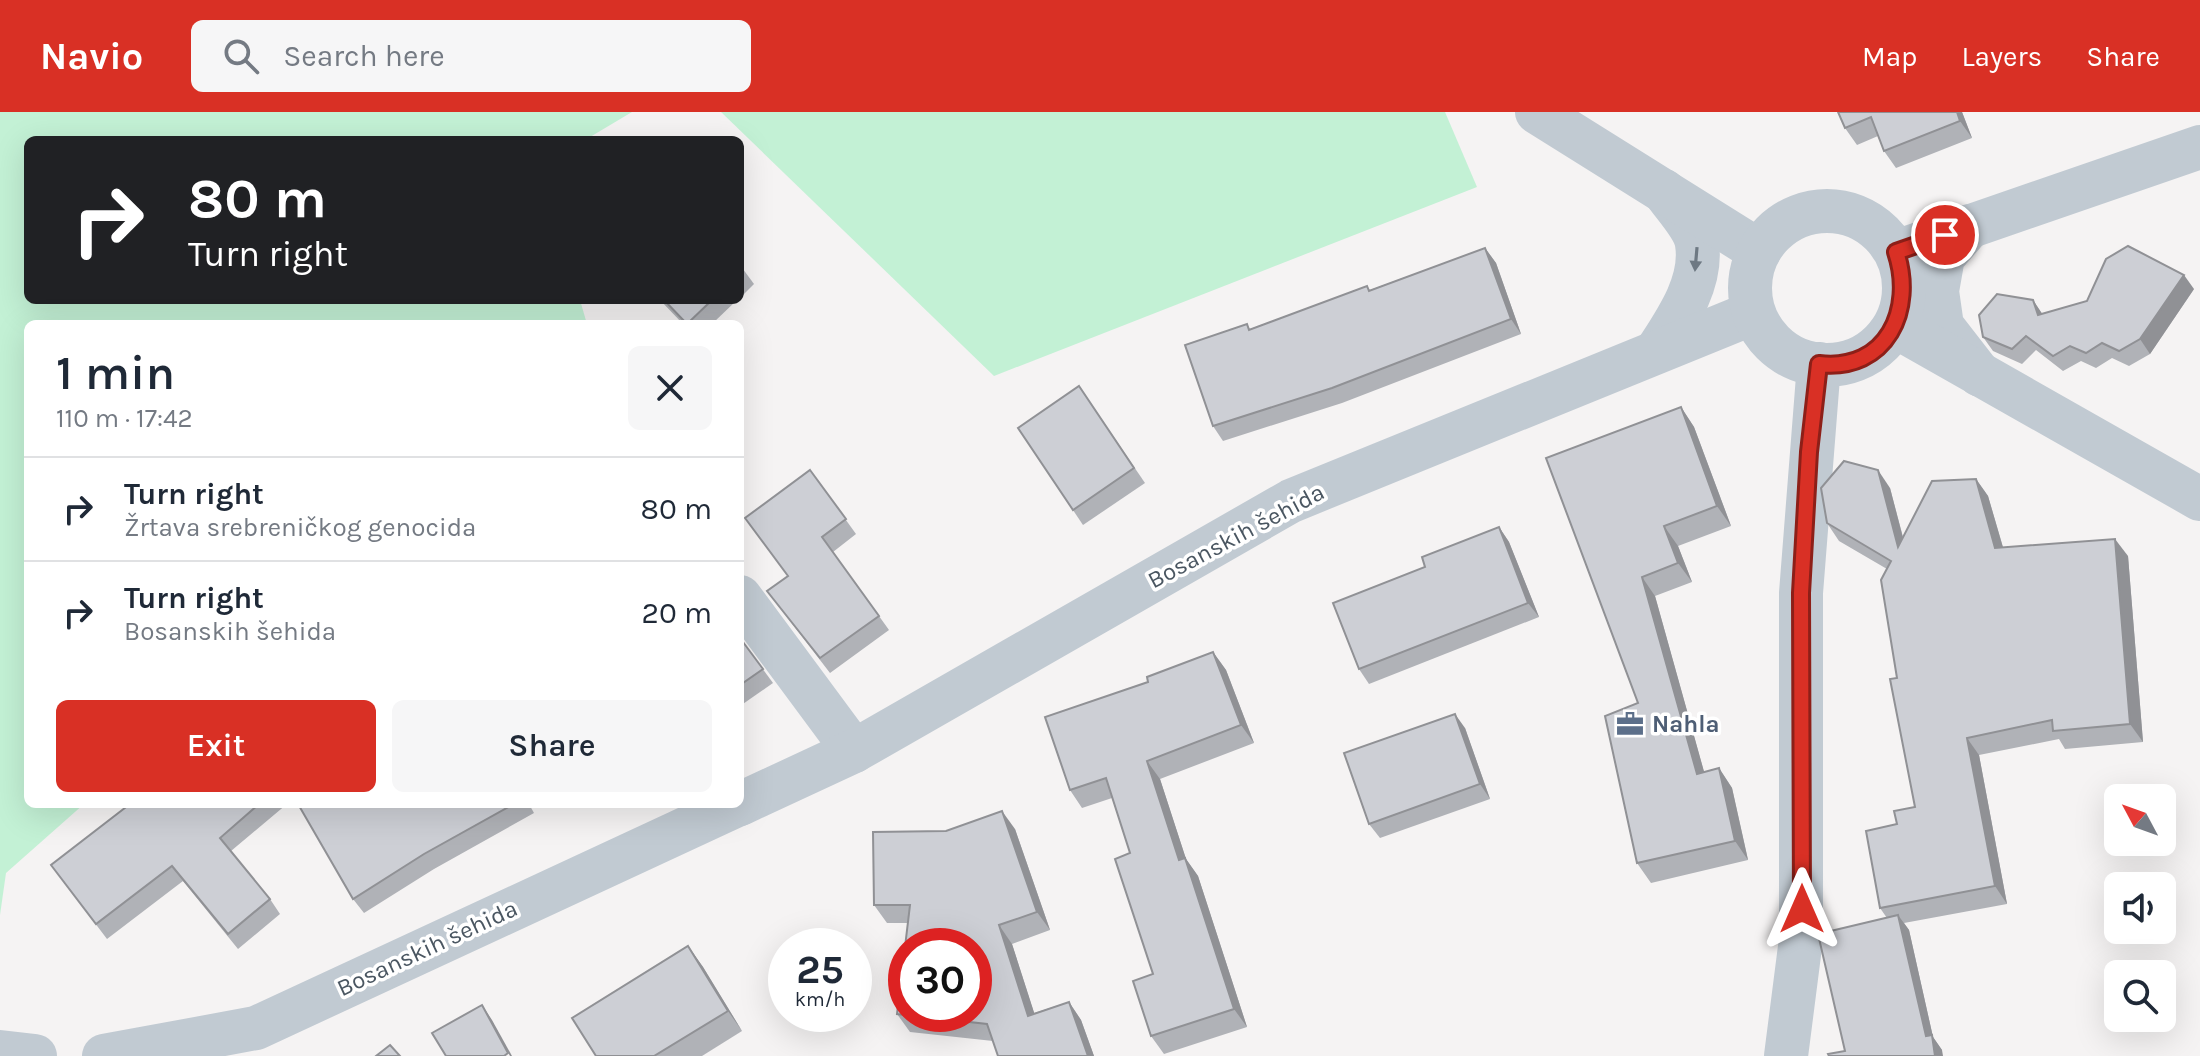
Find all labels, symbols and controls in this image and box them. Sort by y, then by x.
search box [191,20,751,92]
text: Navio [40,34,143,79]
icon: search [219,34,263,78]
text: Search here [283,38,445,74]
text: Map [1862,40,1917,73]
text: Layers [1961,40,2042,73]
text: Share [2086,40,2160,73]
text: 80 m [188,166,327,231]
icon: right [56,168,160,272]
pin [1911,201,1979,269]
icon: arrive [1923,213,1967,257]
text: Turn right [188,233,348,275]
one-way arrow [1689,247,1702,272]
text: 1 min [56,345,175,401]
button: close [628,346,712,430]
text: 110 m · 17:42 [56,403,193,434]
text: Turn right [124,476,264,512]
street label: Bosanskih šehida [1143,478,1329,594]
icon: right [56,487,100,531]
text: 80 m [641,491,712,527]
text: Žrtava srebreničkog genocida [124,512,476,543]
text: Turn right [124,580,264,616]
icon: right [56,591,100,635]
text: 20 m [642,595,712,631]
text: Bosanskih šehida [124,616,336,647]
button: Exit [56,700,376,792]
button: Share [392,700,712,792]
office icon: Nahla [1615,709,1645,739]
place label: Nahla [1652,710,1720,738]
north arrow [2104,784,2176,856]
map controls [2104,784,2176,1032]
position arrow [1760,867,1844,951]
button: sound [2104,872,2176,944]
street label: Bosanskih šehida [332,894,522,1002]
speed limit sign: 30 [888,928,992,1032]
text: 25 [796,946,844,993]
button: search [2104,960,2176,1032]
text: km/h [795,988,845,1011]

